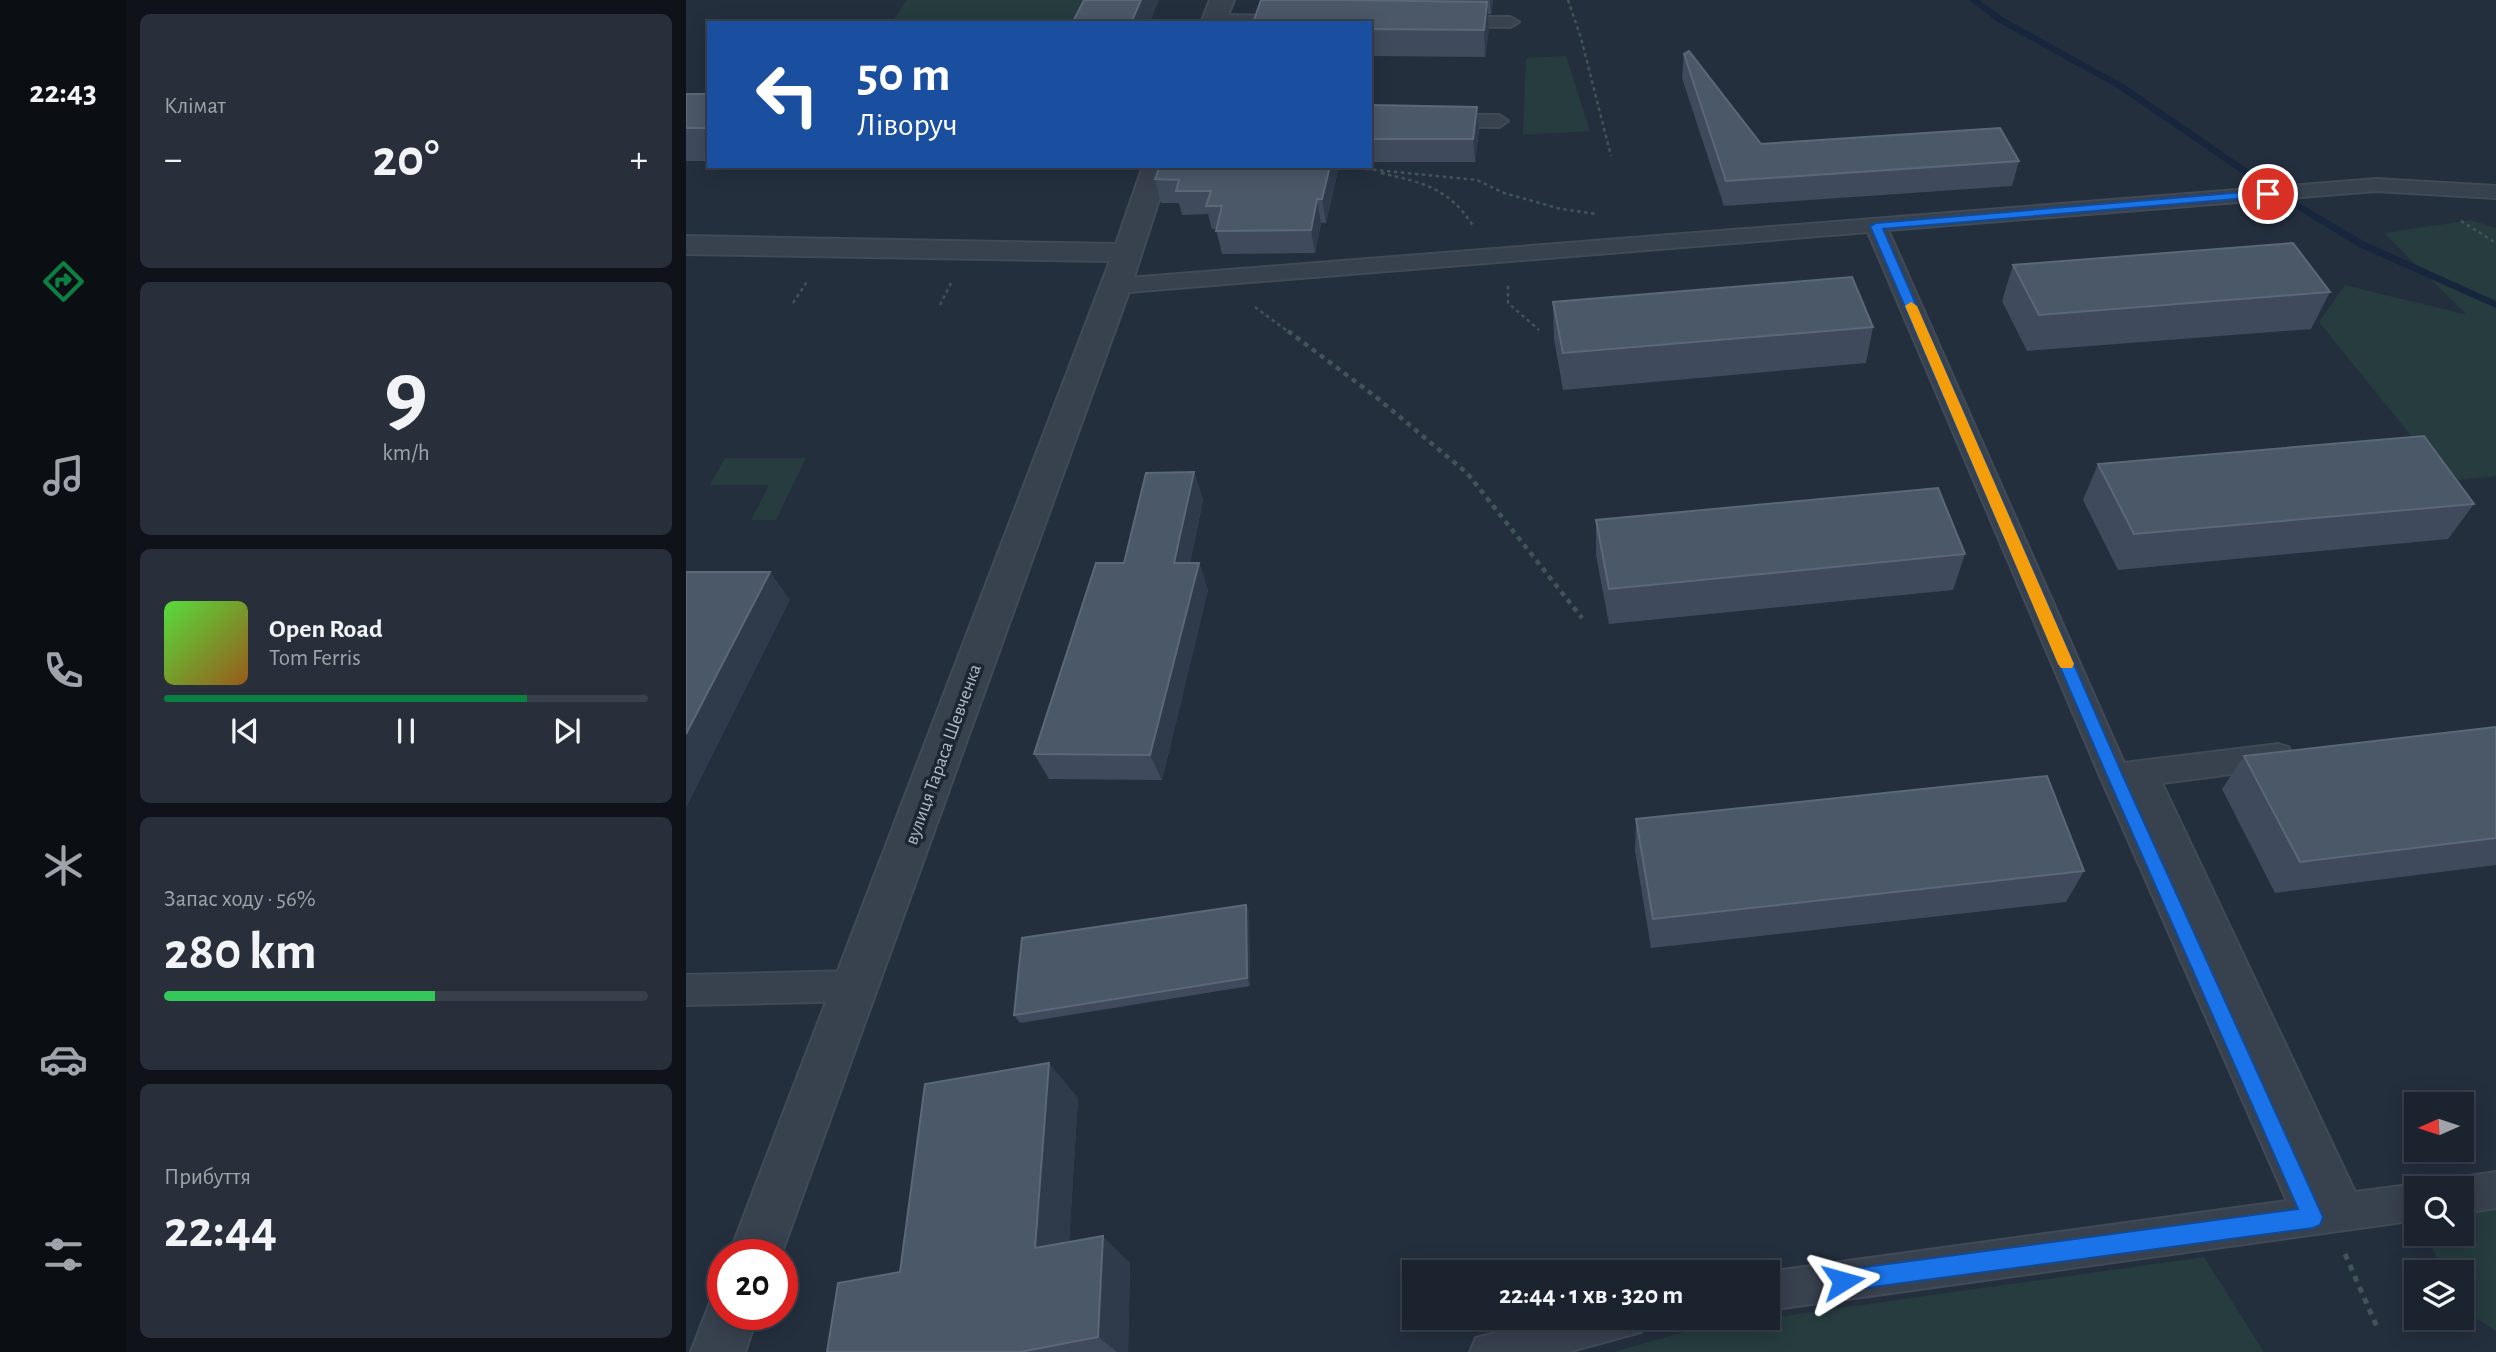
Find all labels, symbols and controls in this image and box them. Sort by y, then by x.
icon: left [742,49,833,140]
text: 50 m [857,51,951,100]
text: 22:43 [29,76,97,108]
text: Клімат [164,95,226,118]
text: Ліворуч [857,109,958,141]
text: 20° [373,133,439,185]
text: − [164,141,182,179]
text: + [630,141,648,179]
pin [2238,164,2298,224]
icon: arrive [2249,175,2287,213]
icon: directions [39,257,88,306]
text: 9 [384,349,428,440]
text: km/h [382,442,430,465]
icon: music [39,451,88,500]
text: Open Road [269,616,383,642]
icon: phone [39,646,88,695]
text: Tom Ferris [269,647,361,670]
street label: вулиця Тараса Шевченка [902,661,985,847]
icon: previous [226,712,264,750]
icon: pause [387,712,425,750]
icon: next [548,712,586,750]
icon: climate [39,841,88,890]
text: Запас ходу · 56% [164,888,316,911]
text: 280 km [164,926,317,978]
icon: car [39,1035,88,1084]
north arrow [2404,1092,2474,1162]
map controls [2404,1092,2474,1330]
text: Прибуття [164,1166,251,1189]
button: search [2404,1176,2474,1246]
text: 22:44 [164,1204,277,1256]
icon: filters [39,1230,88,1279]
speed limit sign: 20 [707,1239,798,1330]
position arrow [1806,1244,1880,1318]
button: layers [2404,1260,2474,1330]
text: 22:44 · 1 хв · 320 m [1499,1282,1683,1308]

